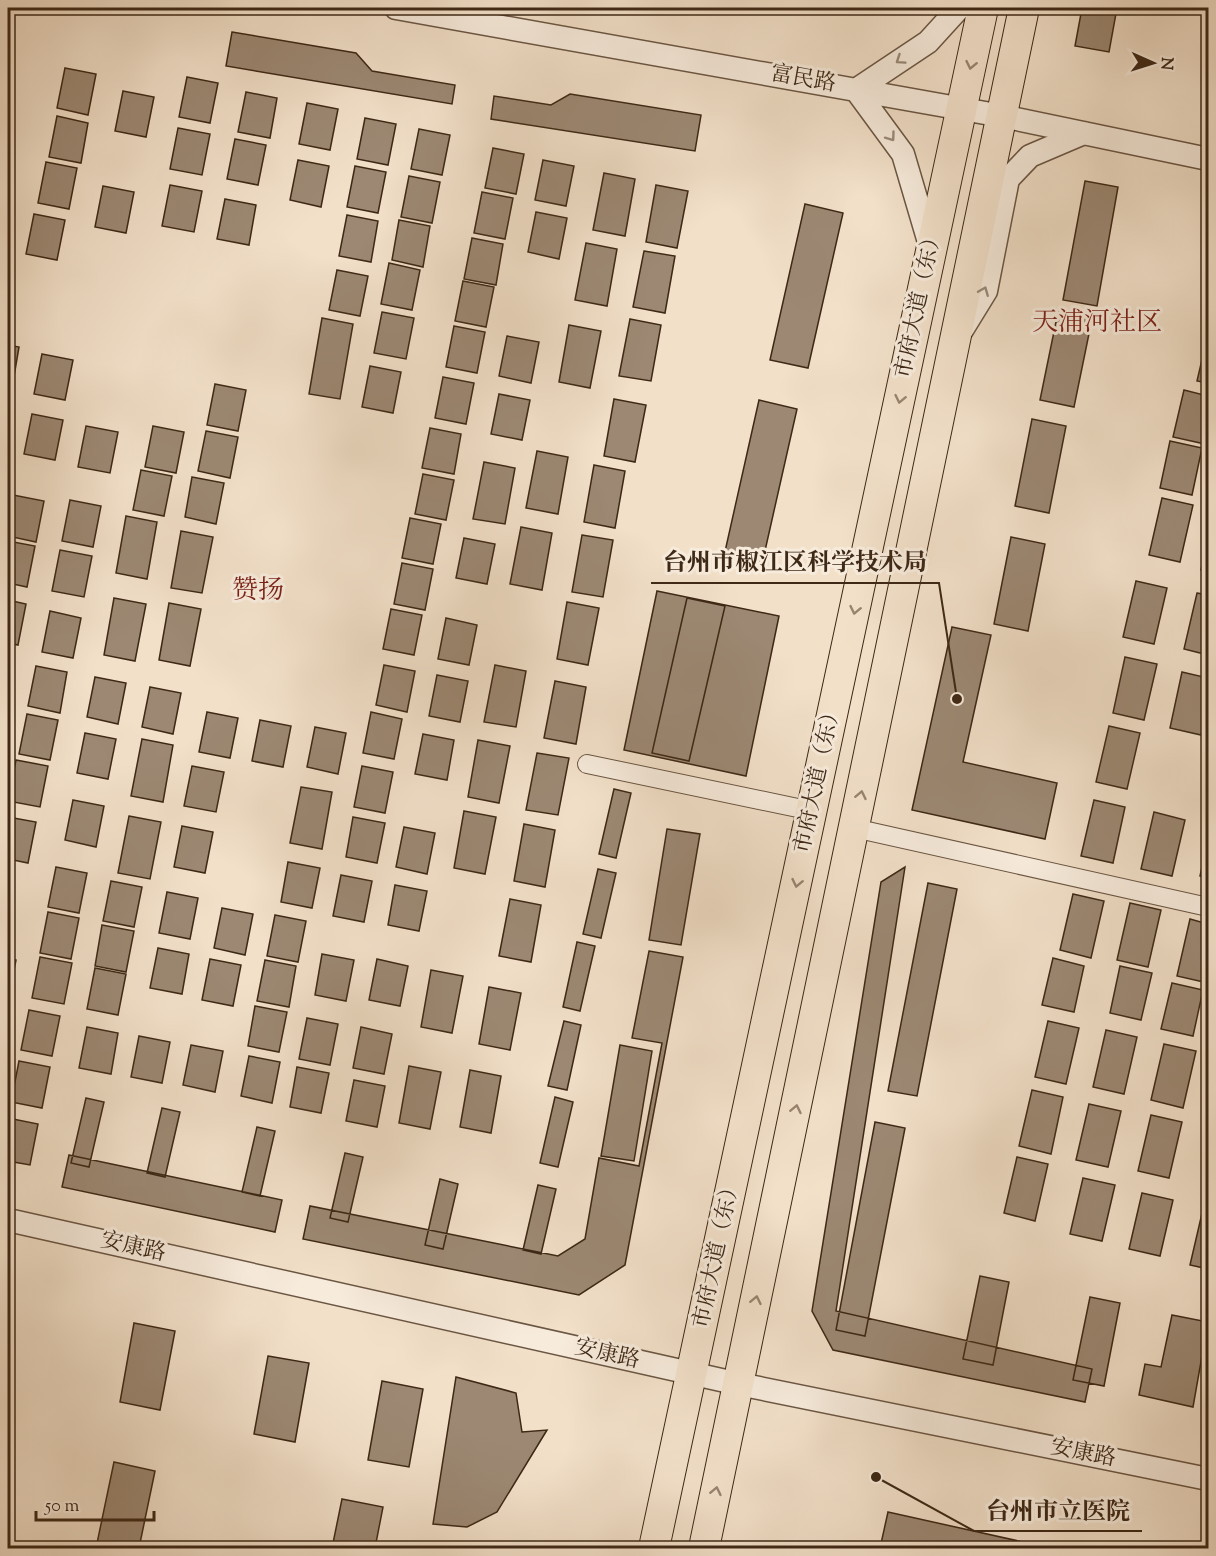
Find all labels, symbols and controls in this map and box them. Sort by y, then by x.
north arrow [1123,33,1183,93]
one-way arrow [896,53,906,65]
text: N [1154,57,1177,71]
street label: 富民路 [768,59,838,101]
one-way arrow [965,59,978,69]
one-way arrow [884,131,895,142]
street label: 市府大道（东） [888,224,952,382]
one-way arrow [977,286,990,296]
district label: 天浦河社区 [1032,305,1162,342]
one-way arrow [894,394,907,404]
callout: 台州市椒江区科学技术局 [651,541,939,583]
text: 台州市椒江区科学技术局 [663,547,927,581]
district label: 赞扬 [232,573,284,610]
one-way arrow [849,605,862,615]
street label: 市府大道（东） [787,699,851,857]
one-way arrow [854,790,867,800]
one-way arrow [791,878,804,888]
one-way arrow [789,1105,802,1115]
street label: 市府大道（东） [686,1174,750,1332]
street label: 安康路 [97,1225,169,1271]
one-way arrow [749,1296,762,1306]
street label: 安康路 [571,1332,643,1378]
street label: 安康路 [1048,1432,1118,1476]
scale bar [36,1484,154,1522]
one-way arrow [709,1487,722,1497]
callout: 台州市立医院 [974,1489,1142,1531]
text: 50 m [44,1494,80,1520]
text: 台州市立医院 [986,1496,1130,1530]

